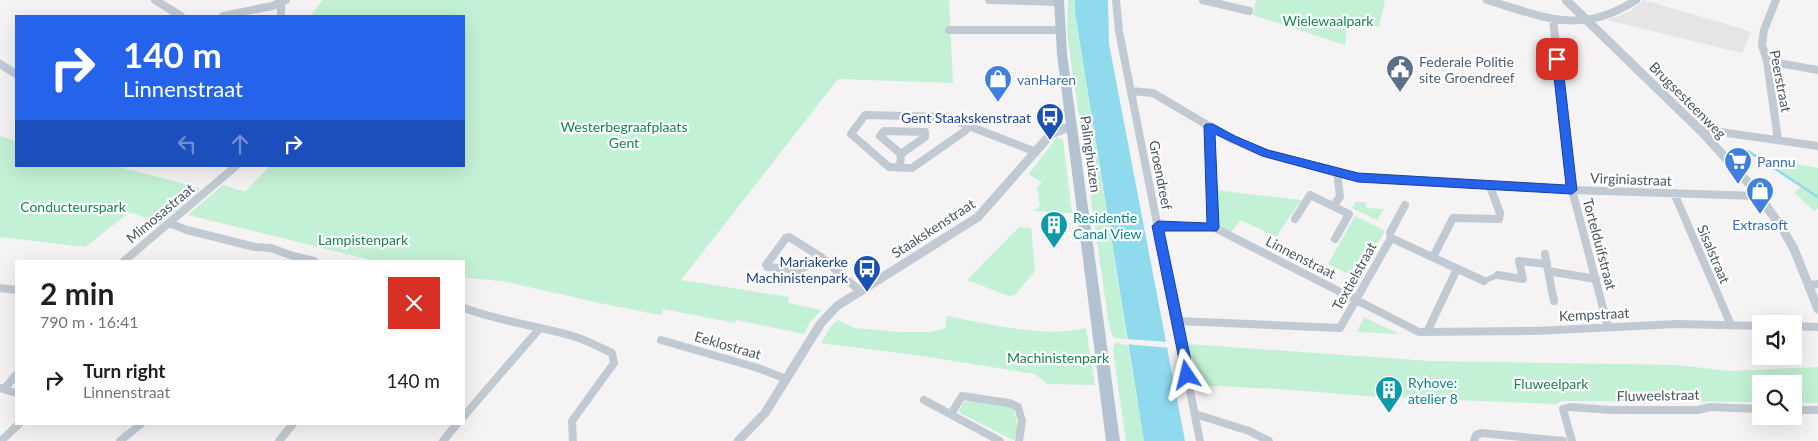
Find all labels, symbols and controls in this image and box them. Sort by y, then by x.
park label: Wielewaalpark [1283,12,1374,29]
text: 140 m [123,33,222,75]
icon: right [40,35,105,100]
pin [1536,38,1578,80]
icon: arrive [1543,45,1571,73]
street label: Peerstraat [1767,49,1795,113]
place label: Federale Politie site Groendreef [1419,53,1515,86]
public building icon: Federale Politie site Groendreef [1385,54,1415,93]
street label: Brugsesteenweg [1646,58,1730,142]
shop icon: vanHaren [983,64,1013,103]
place label: vanHaren [1017,71,1076,88]
text: Linnenstraat [123,75,243,102]
bus stop icon: Gent Staakskenstraat [1035,102,1065,141]
place label: Gent Staakskenstraat [901,109,1031,126]
street label: Palinghuizen [1077,115,1105,193]
park label: Westerbegraafplaats Gent [561,118,687,151]
icon: left [173,130,201,158]
icon: ahead [226,130,254,158]
icon: right [279,130,307,158]
street label: Groendreef [1146,139,1176,211]
supermarket icon: Pannu [1723,146,1753,185]
place label: Pannu [1757,153,1796,170]
street label: Virginiastraat [1590,169,1672,189]
shop icon: Extrasoft [1745,176,1775,215]
street label: Mimosastraat [123,180,197,246]
street label: Staakskenstraat [888,195,978,261]
street label: Tortelduifstraat [1580,196,1620,292]
park label: Conducteurspark [20,198,127,215]
place label: Residentie Canal View [1073,209,1142,242]
building icon: Residentie Canal View [1039,210,1069,249]
place label: Extrasoft [1732,216,1788,233]
street label: Sisalstraat [1694,222,1734,286]
park label: Lampistenpark [318,231,409,248]
street label: Linnenstraat [1263,232,1339,282]
street label: Textielstraat [1328,239,1380,313]
place label: Mariakerke Machinistenpark [746,253,849,286]
bus stop icon: Mariakerke Machinistenpark [852,254,882,293]
text: 2 min [40,275,114,311]
button: close [388,277,440,329]
street label: Kempstraat [1558,304,1630,324]
text: 790 m · 16:41 [40,312,139,331]
map controls [1752,315,1802,425]
button: sound [1752,315,1802,365]
street label: Eeklostraat [693,327,763,363]
position arrow [1160,348,1212,400]
park label: Machinistenpark [1007,349,1110,366]
text: Turn right [83,359,165,382]
icon: right [40,366,68,394]
text: 140 m [386,369,440,392]
place label: Ryhove: atelier 8 [1408,374,1458,407]
building icon: Ryhove: atelier 8 [1374,375,1404,414]
park label: Fluweelpark [1514,375,1589,392]
button: search [1752,375,1802,425]
text: Linnenstraat [83,382,170,401]
street label: Fluweelstraat [1616,386,1700,404]

